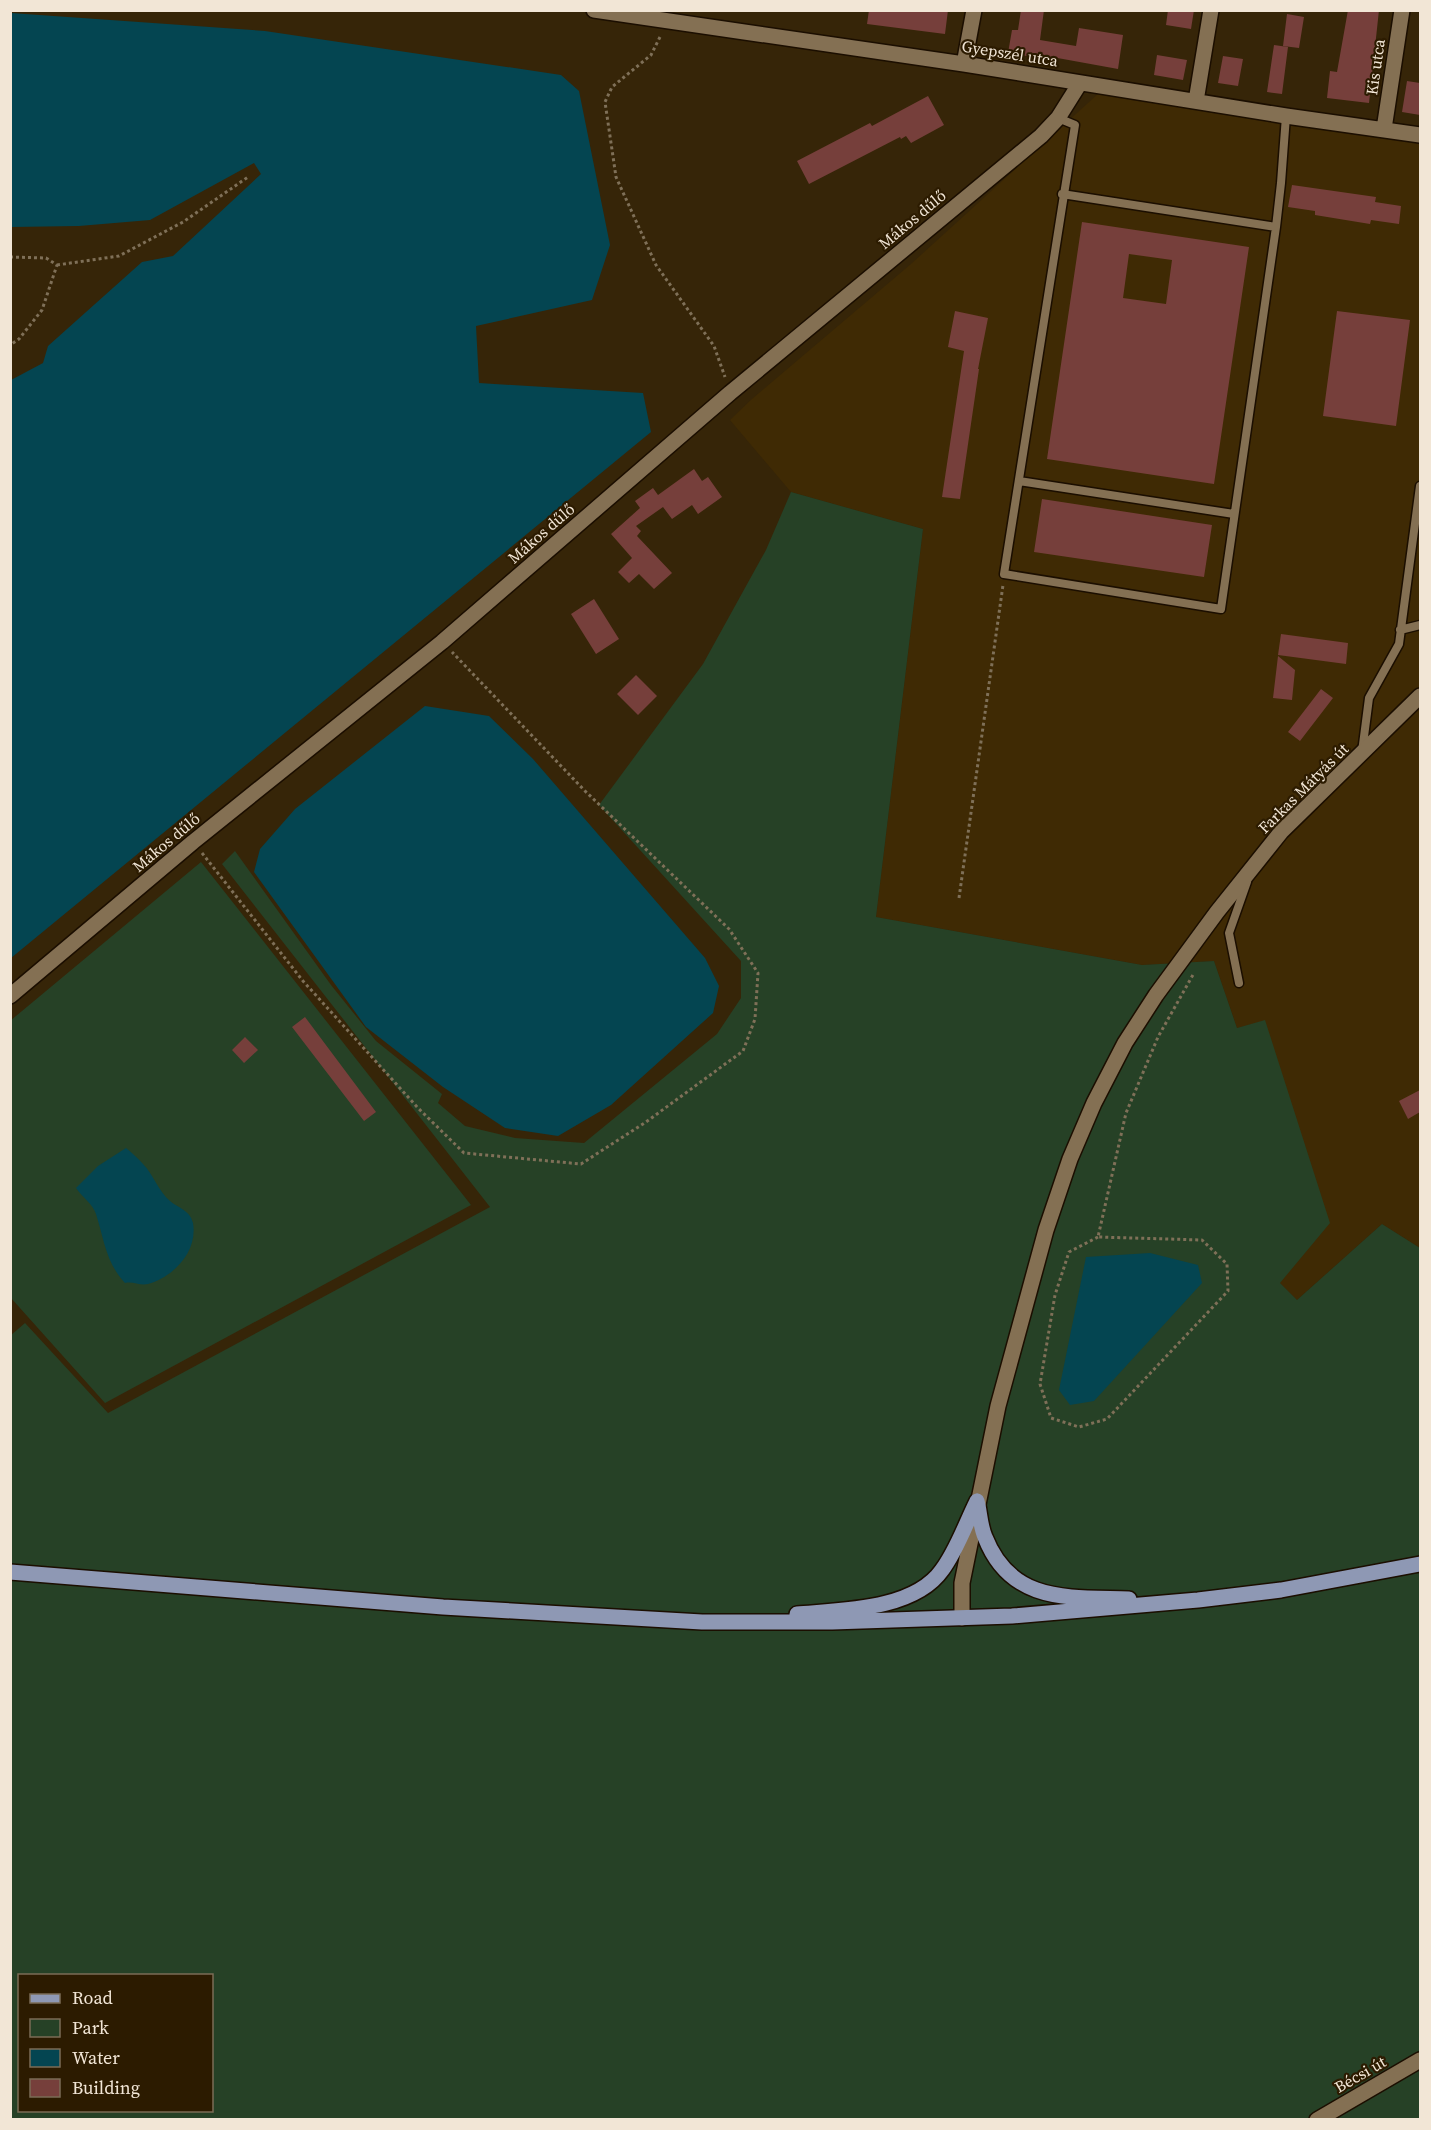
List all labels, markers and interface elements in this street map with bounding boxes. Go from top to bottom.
street label: Gyepszél utca [960,35,1061,72]
street label: Kis utca [1360,37,1390,97]
street label: Mákos dűlő [874,184,951,254]
street label: Mákos dűlő [503,498,579,568]
street label: Farkas Mátyás út [1253,737,1354,838]
street label: Mákos dűlő [128,807,205,877]
legend [18,1974,213,2112]
text: Road [72,1985,113,2010]
text: Park [72,2015,109,2040]
text: Water [72,2045,120,2070]
street label: Bécsi út [1330,2050,1390,2098]
text: Building [72,2075,140,2100]

